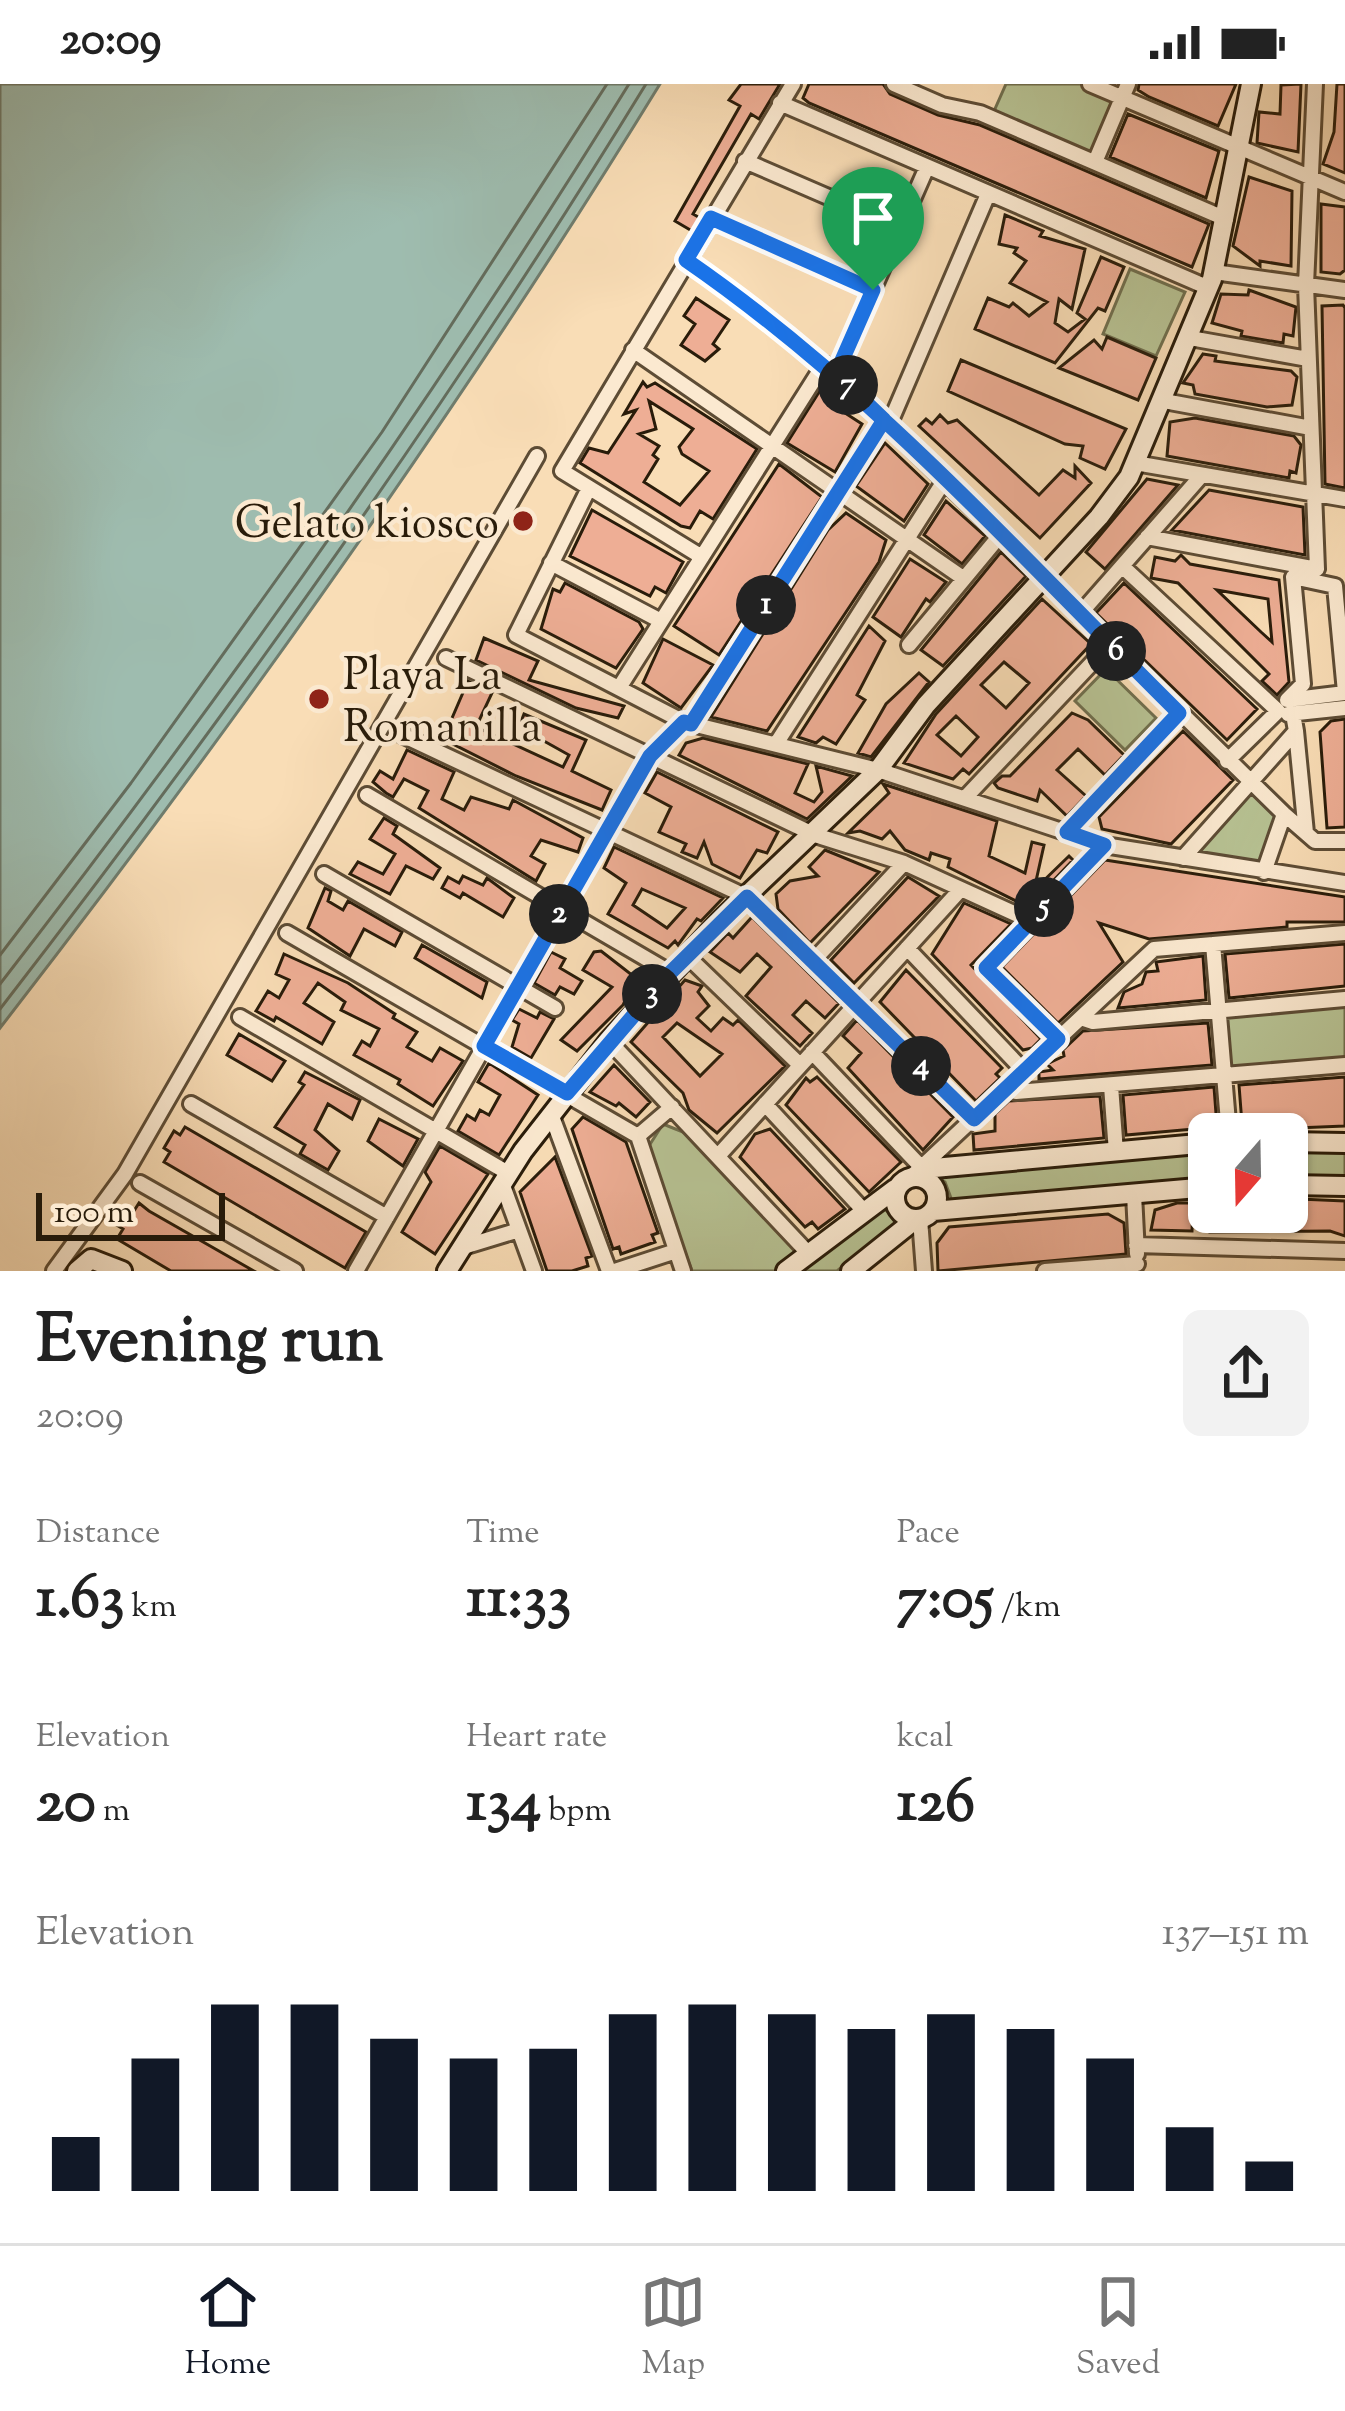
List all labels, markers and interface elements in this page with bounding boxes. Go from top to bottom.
text: 20:09 [60,10,161,75]
pin [822,167,924,290]
icon: arrive [840,185,906,251]
pin: 7 [818,355,878,415]
text: 7 [840,361,856,409]
place label: Gelato kiosco [235,494,499,559]
marker: Gelato kiosco [510,508,536,534]
pin: 1 [736,575,796,635]
text: 1 [760,581,772,629]
pin: 6 [1086,621,1146,681]
text: 6 [1108,627,1124,675]
place label: Playa La Romanilla [343,646,542,763]
marker: Playa La Romanilla [306,686,332,712]
pin: 5 [1014,877,1074,937]
text: 5 [1038,883,1050,931]
pin: 2 [529,884,589,944]
text: 2 [551,890,567,938]
pin: 3 [622,964,682,1024]
text: 3 [645,970,659,1018]
pin: 4 [891,1036,951,1096]
text: 4 [913,1042,929,1090]
north arrow [1188,1113,1308,1233]
map controls [1188,1113,1308,1233]
scale bar [36,1187,225,1240]
text: 100 m [54,1190,134,1238]
text: Evening run [36,1297,383,1392]
button: share [1183,1310,1309,1436]
text: 20:09 [36,1390,124,1446]
text: Distance [36,1510,160,1558]
text: Time [466,1510,540,1558]
text: Pace [897,1510,960,1558]
text: 1.63 [36,1558,124,1645]
text: 11:33 [466,1558,571,1645]
text: 7:05 [897,1558,994,1645]
text: km [124,1584,177,1632]
text: /km [994,1584,1061,1632]
text: Elevation [36,1714,170,1762]
text: Heart rate [466,1714,607,1762]
text: kcal [897,1714,953,1762]
text: 20 [36,1762,96,1849]
text: 134 [466,1762,541,1849]
text: 126 [897,1762,975,1849]
text: m [96,1788,130,1836]
text: bpm [541,1788,612,1836]
text: Elevation [36,1907,194,1963]
text: 137–151 m [1162,1907,1309,1963]
tab: Home [185,2269,271,2389]
tab: Map [640,2269,706,2389]
tab: Saved [1076,2269,1160,2389]

